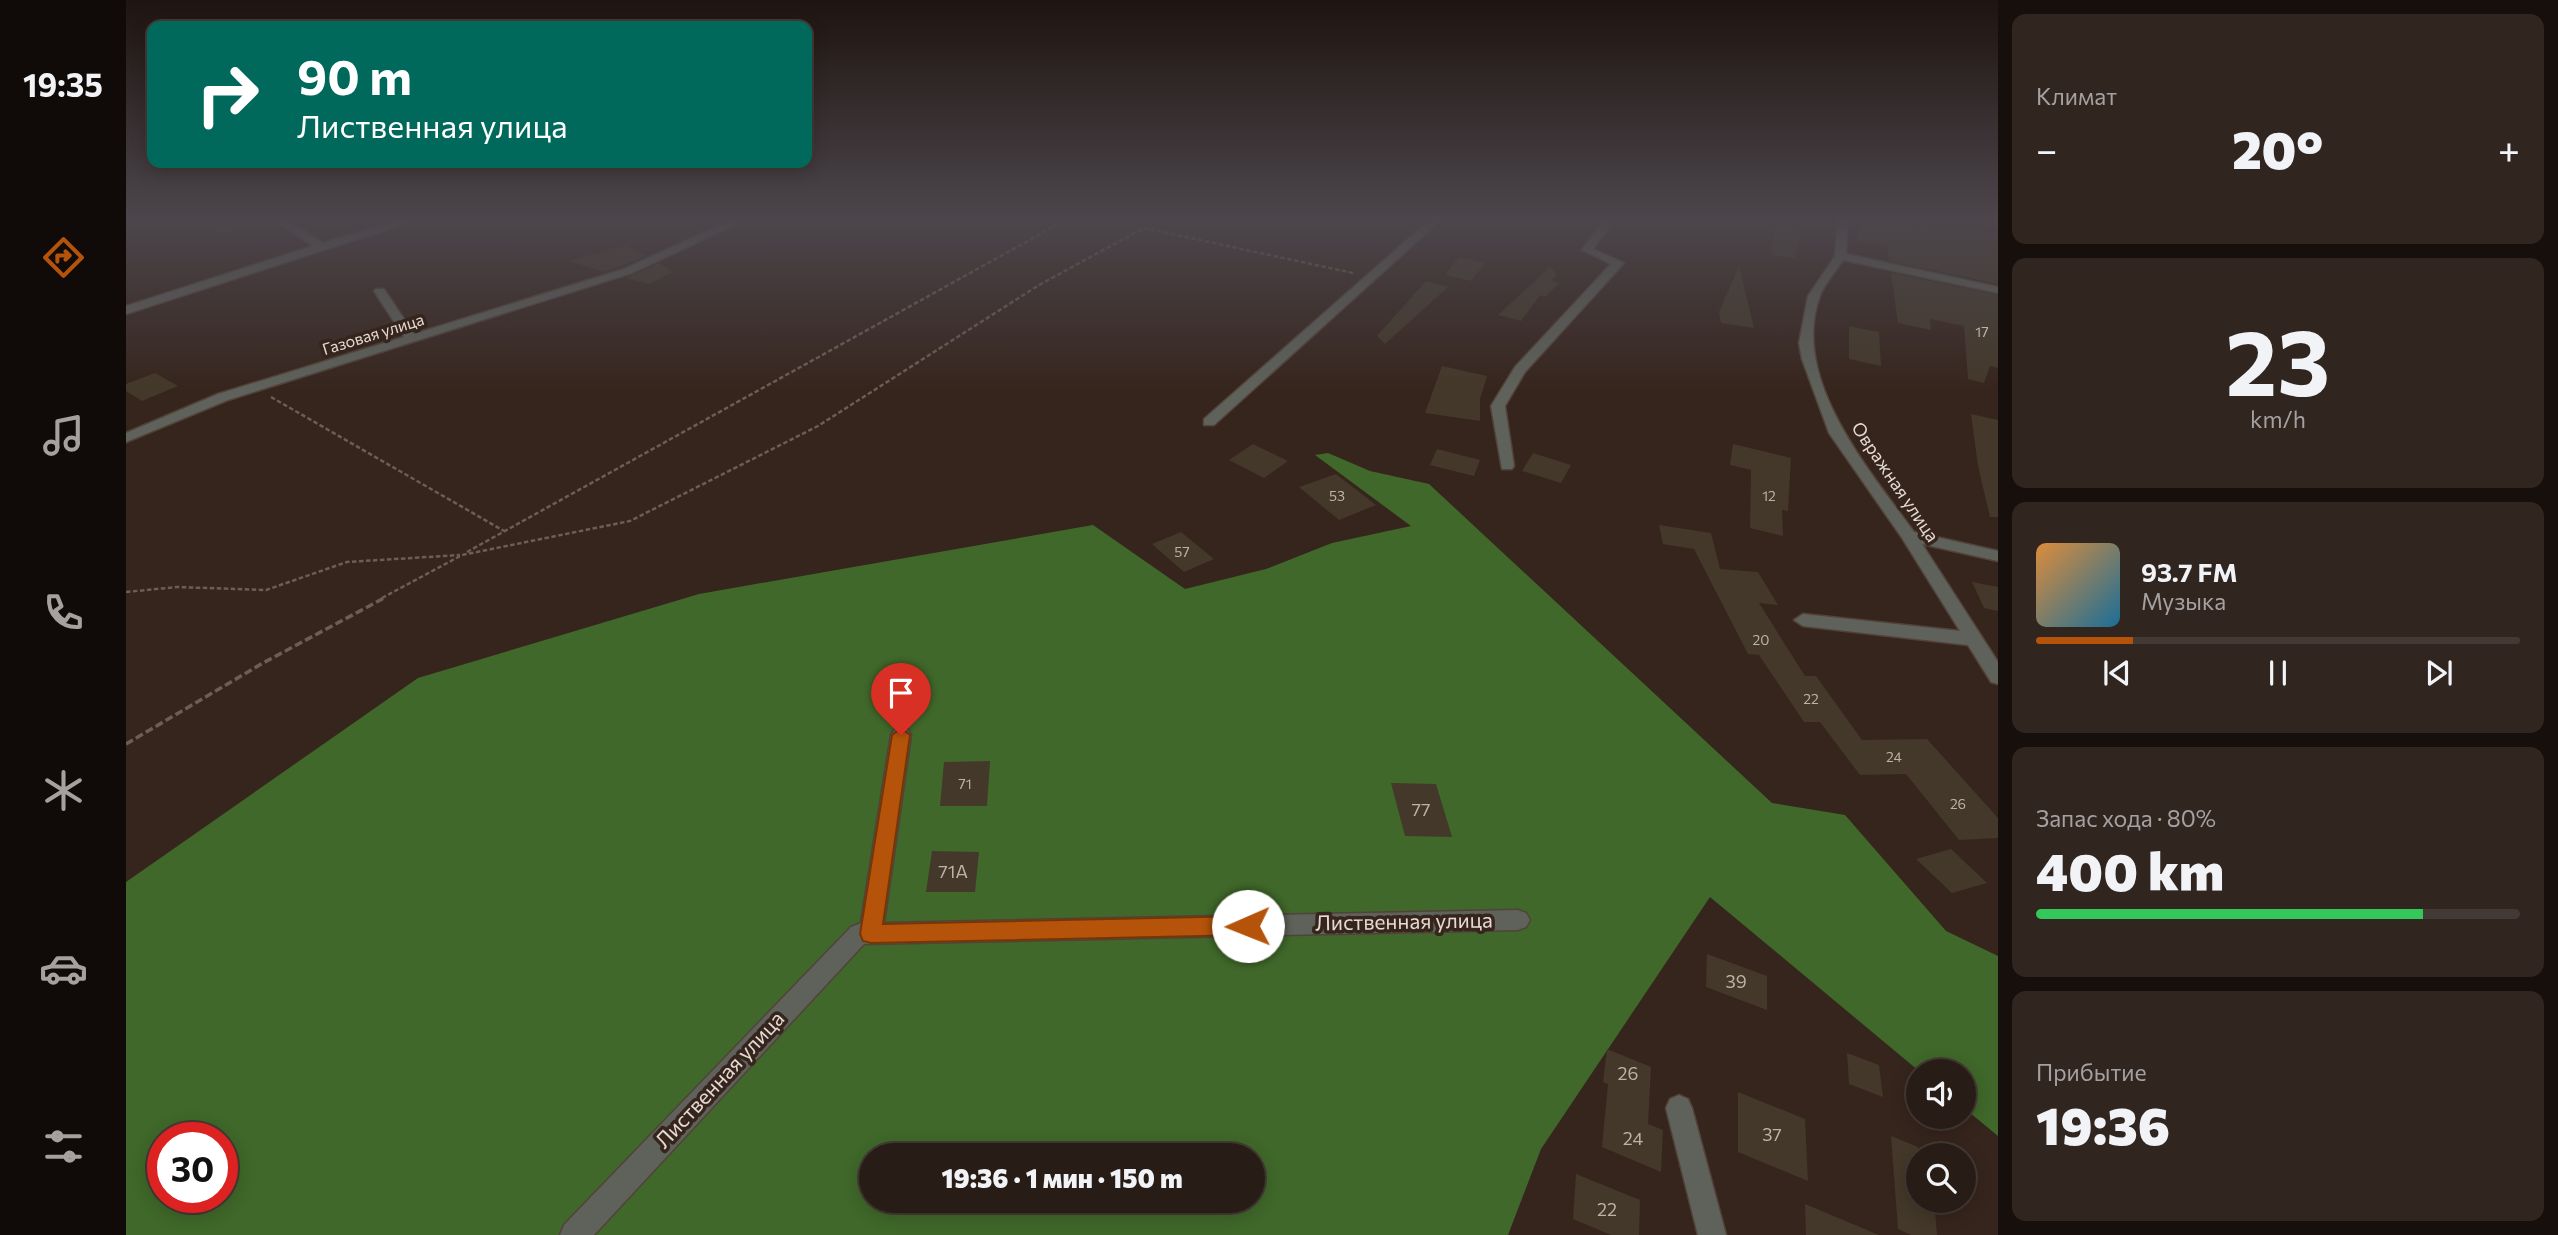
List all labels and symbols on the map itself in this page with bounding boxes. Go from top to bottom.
street label: Газовая улица [320,309,426,358]
house number: 17 [1975,323,1989,340]
street label: Овражная улица [1848,417,1944,546]
house number: 53 [1329,487,1345,504]
house number: 12 [1762,487,1776,504]
house number: 57 [1174,543,1190,560]
house number: 20 [1753,631,1769,648]
pin [871,663,931,735]
house number: 22 [1803,690,1819,707]
house number: 24 [1886,748,1903,765]
house number: 71 [958,775,972,792]
house number: 26 [1950,795,1966,812]
house number: 77 [1411,798,1431,820]
house number: 71А [938,860,968,882]
position arrow [1211,889,1285,963]
street label: Лиственная улица [1315,906,1493,935]
house number: 39 [1725,970,1747,992]
street label: Лиственная улица [649,1005,789,1152]
house number: 26 [1618,1062,1638,1084]
speed limit sign: 30 [147,1122,238,1213]
house number: 37 [1762,1123,1782,1145]
house number: 24 [1623,1127,1643,1149]
house number: 22 [1597,1198,1617,1220]

